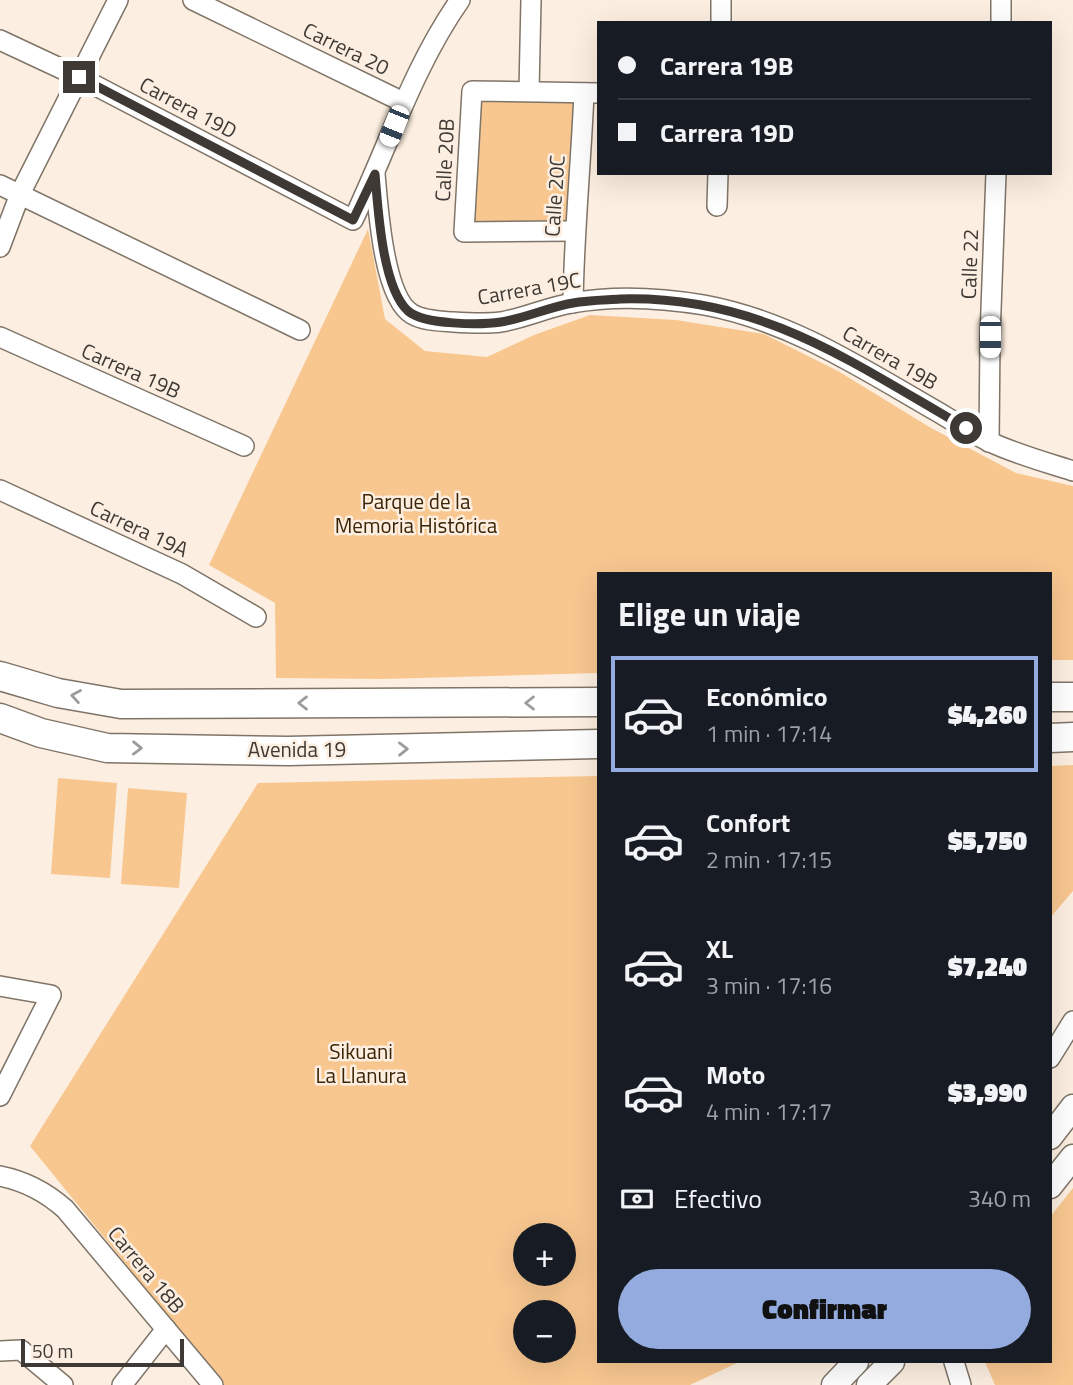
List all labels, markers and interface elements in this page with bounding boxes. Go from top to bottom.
street label: Carrera 20 [298,13,395,83]
text: Carrera 19B [660,46,794,85]
route end [63,61,95,93]
street label: Carrera 19D [134,68,243,146]
car [377,103,412,149]
text: Carrera 19D [660,113,794,152]
street label: Calle 20B [426,118,462,202]
street label: Calle 20C [535,154,573,238]
street label: Calle 22 [952,228,986,300]
street label: Carrera 19C [475,263,583,313]
car [980,316,1001,358]
street label: Carrera 19B [837,317,944,397]
street label: Carrera 19B [77,334,186,406]
route start [950,412,982,444]
park label: Parque de la Memoria Histórica [335,485,498,541]
street label: Carrera 19A [85,491,194,565]
text: Elige un viaje [618,590,801,638]
text: Económico [706,677,828,716]
icon: car [622,683,685,746]
one-way arrow [70,689,82,704]
one-way arrow [297,695,308,711]
one-way arrow [525,695,535,711]
text: $4,260 [948,695,1027,734]
text: 1 min · 17:14 [706,716,832,751]
street label: Avenida 19 [248,733,346,765]
one-way arrow [132,741,143,756]
one-way arrow [398,741,409,756]
text: Confort [706,803,790,842]
icon: car [622,809,685,872]
text: $5,750 [948,821,1027,860]
text: 2 min · 17:15 [706,842,832,877]
text: XL [706,929,733,968]
icon: car [622,935,685,998]
text: $7,240 [948,947,1027,986]
text: 3 min · 17:16 [706,968,832,1003]
park label: Sikuani La Llanura [316,1035,407,1091]
text: Moto [706,1055,765,1094]
icon: car [622,1061,685,1124]
text: $3,990 [948,1073,1027,1112]
text: 4 min · 17:17 [706,1094,832,1129]
text: Efectivo [674,1179,762,1218]
icon: cash [618,1180,656,1218]
text: 340 m [968,1181,1031,1216]
street label: Carrera 18B [101,1219,193,1320]
map controls [513,1223,576,1363]
button: + [513,1223,576,1286]
button: Confirmar [618,1269,1031,1349]
button: − [513,1300,576,1363]
scale bar [21,1336,184,1368]
text: 50 m [32,1336,73,1365]

